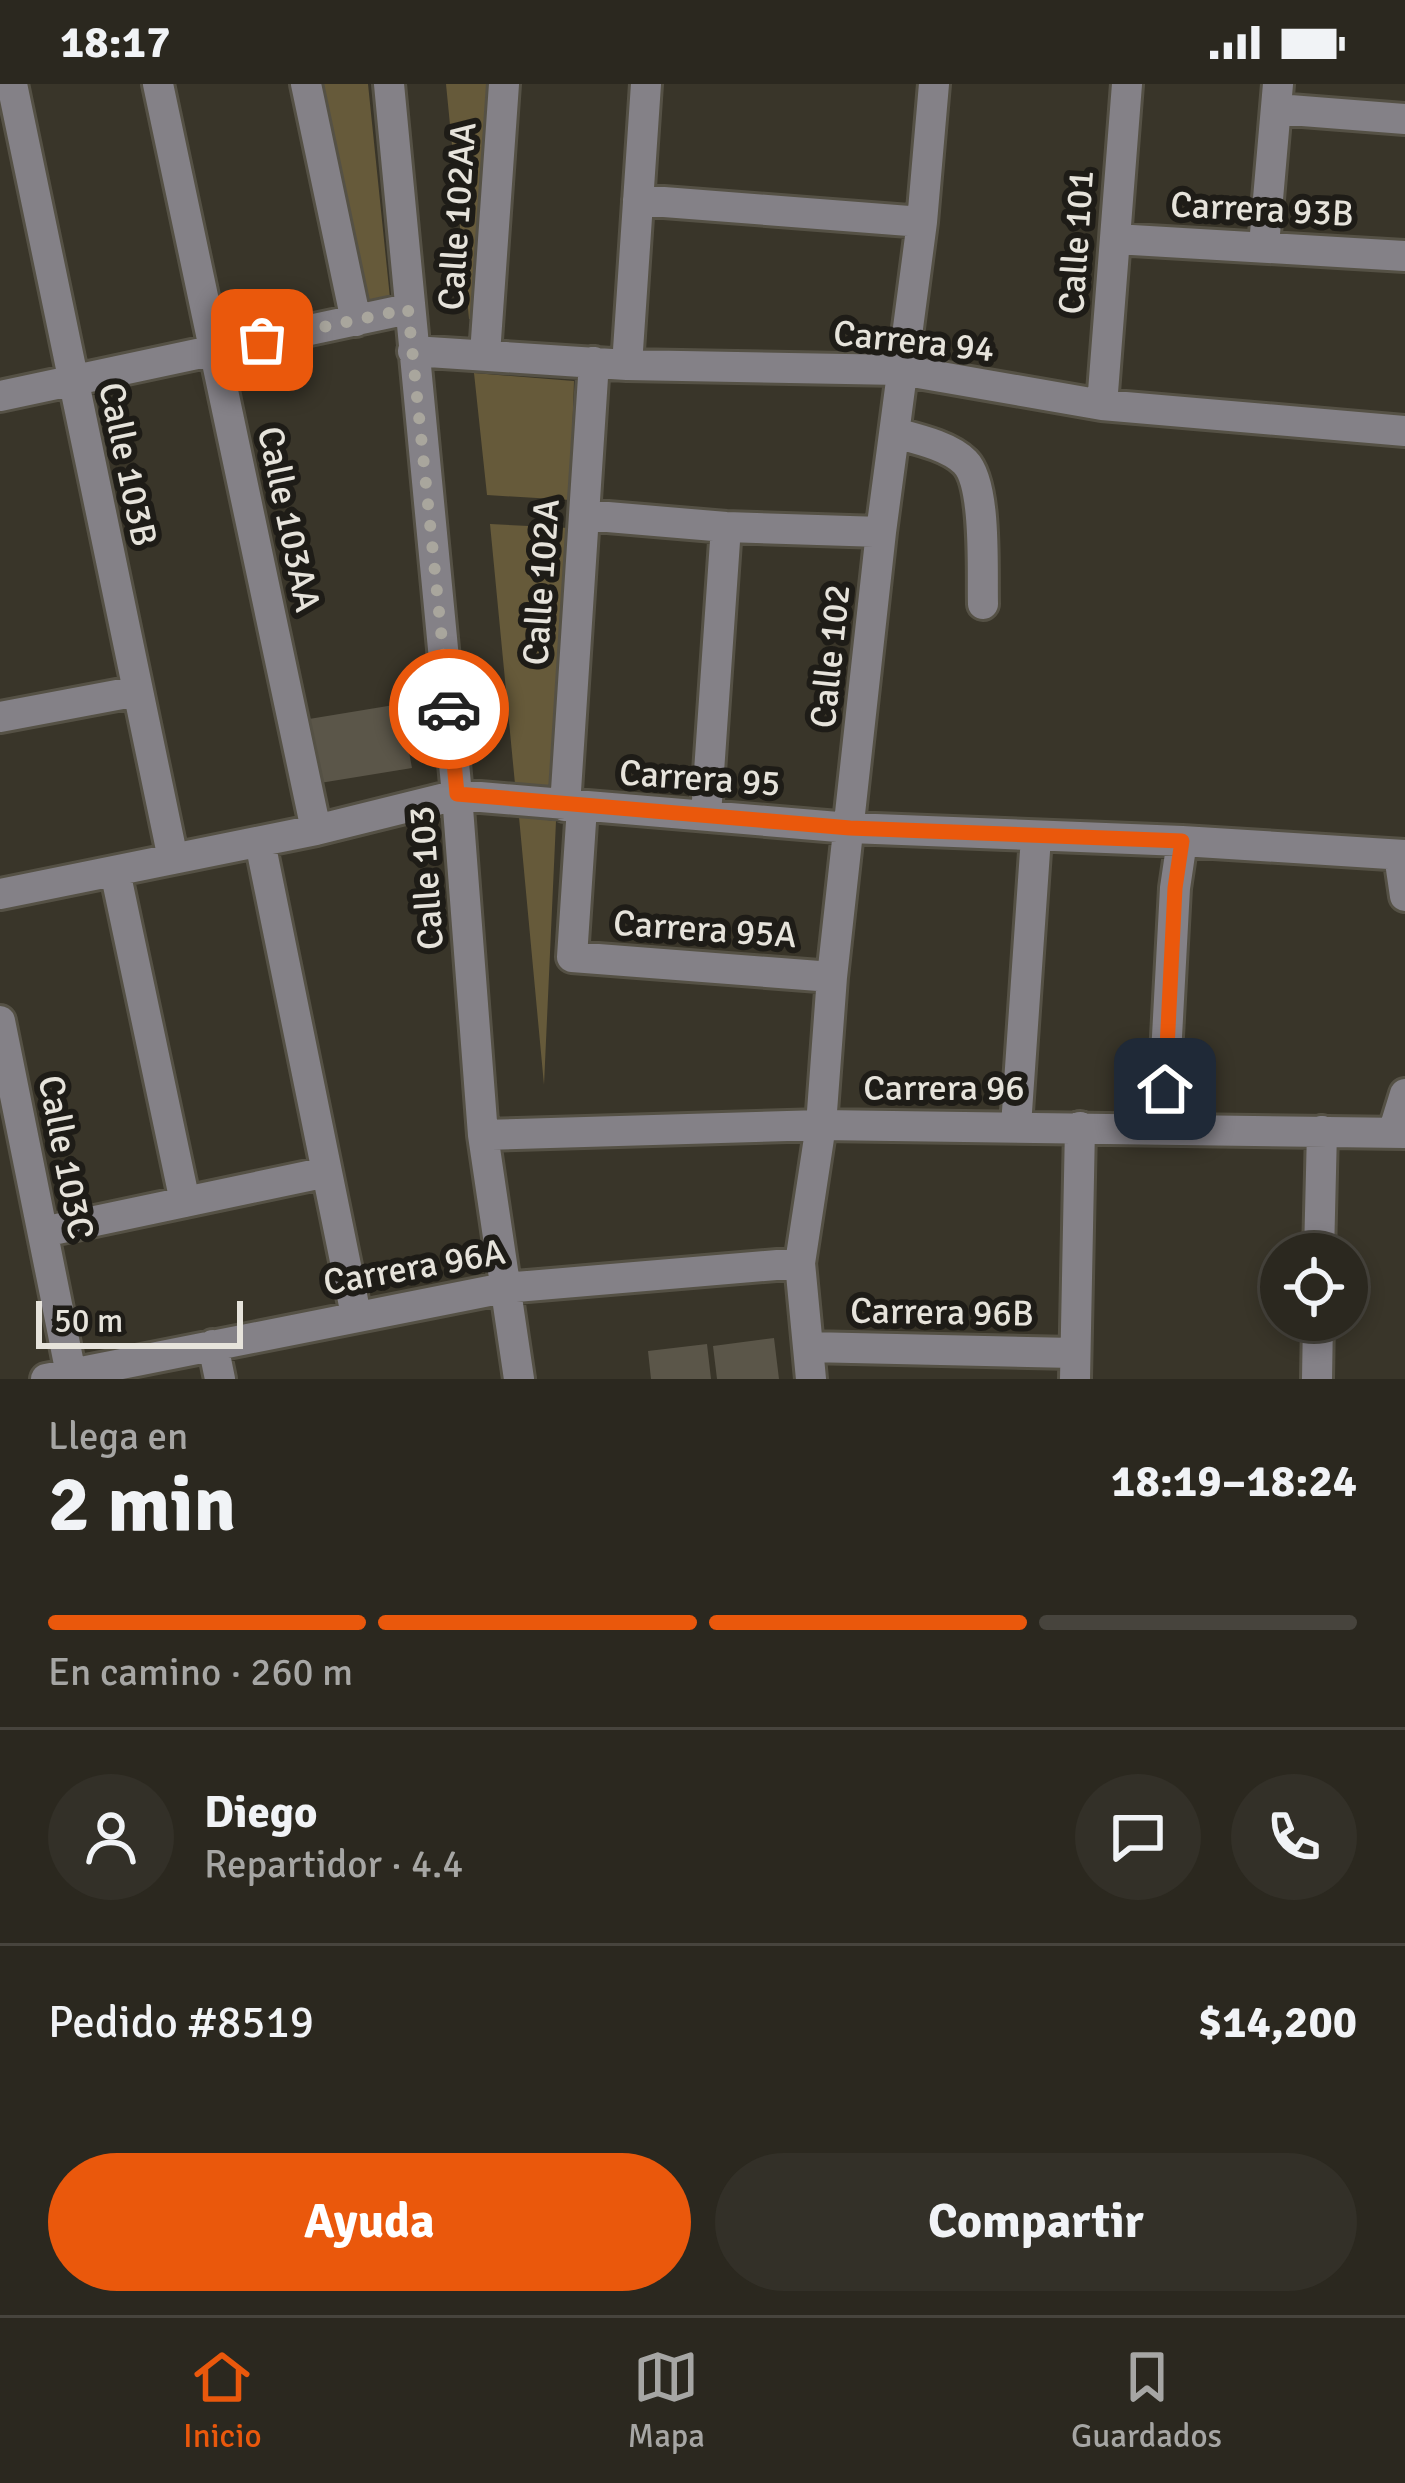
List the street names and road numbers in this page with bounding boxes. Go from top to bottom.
street label: Calle 102AA [428,121,487,312]
street label: Calle 101 [1049,169,1104,316]
street label: Carrera 93B [1169,182,1355,237]
street label: Carrera 94 [831,311,997,372]
street label: Calle 103B [88,378,167,550]
street label: Calle 103AA [247,422,330,616]
street label: Calle 102A [513,498,570,667]
street label: Calle 102 [801,582,860,730]
street label: Carrera 95 [618,750,782,807]
street label: Calle 103 [399,804,454,951]
street label: Carrera 95A [612,901,798,958]
street label: Carrera 96 [863,1066,1025,1111]
street label: Calle 103C [28,1071,103,1243]
street label: Carrera 96A [320,1229,509,1306]
street label: Carrera 96B [850,1288,1034,1337]

